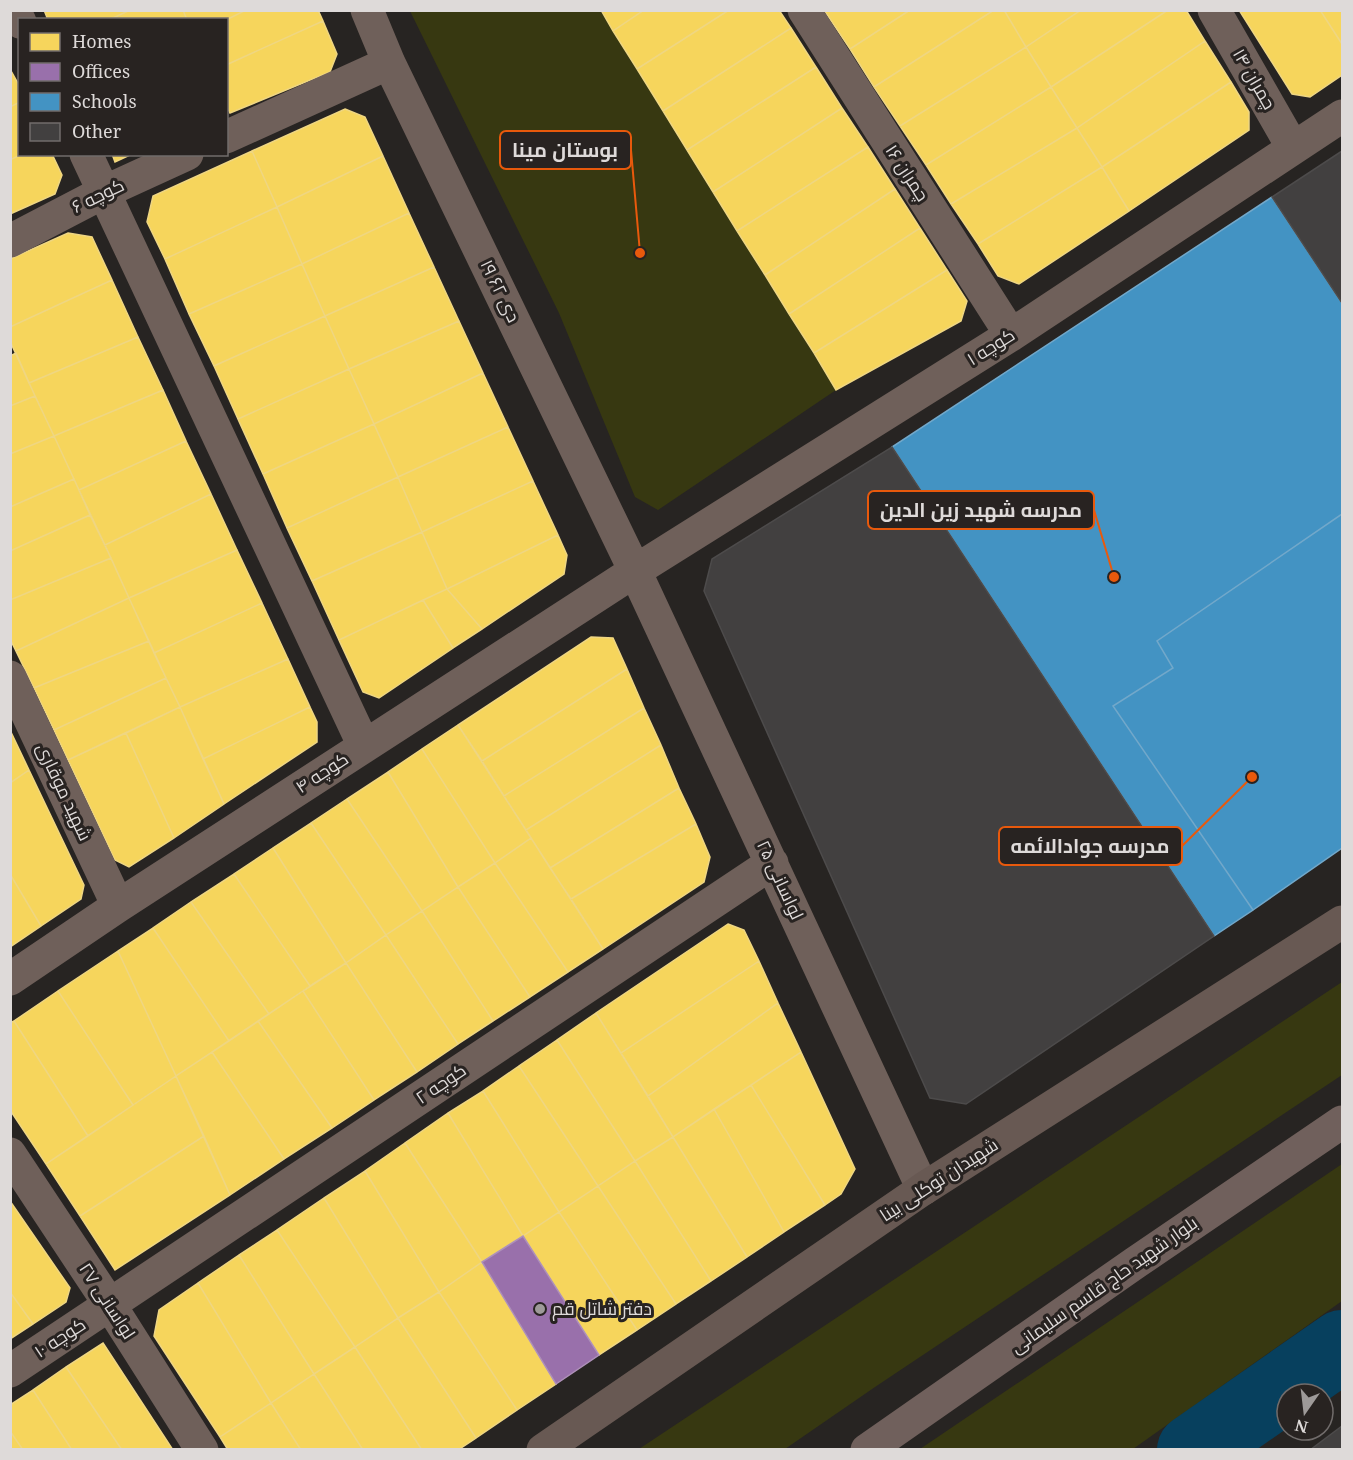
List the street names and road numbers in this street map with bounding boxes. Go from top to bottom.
street label: چمران ۱۴ [1227,44,1282,114]
street label: چمران ۱۶ [880,139,935,206]
street label: کوچه ۶ [67,172,128,219]
street label: ۱۹ دی ۶۲ [475,255,526,326]
street label: کوچه ۱ [962,322,1020,371]
street label: شهید موقاری [32,739,98,844]
street label: کوچه ۴ [290,746,353,799]
street label: لواسانی ۲۵ [752,836,810,923]
street label: کوچه ۲ [410,1057,471,1110]
street label: شهیدان توکلی بینا [875,1132,1002,1226]
street label: بلوار شهید حاج قاسم سلیمانی [1005,1210,1202,1359]
street label: لواسانی ۲۷ [74,1258,141,1343]
street label: کوچه ۱۰ [29,1312,90,1364]

